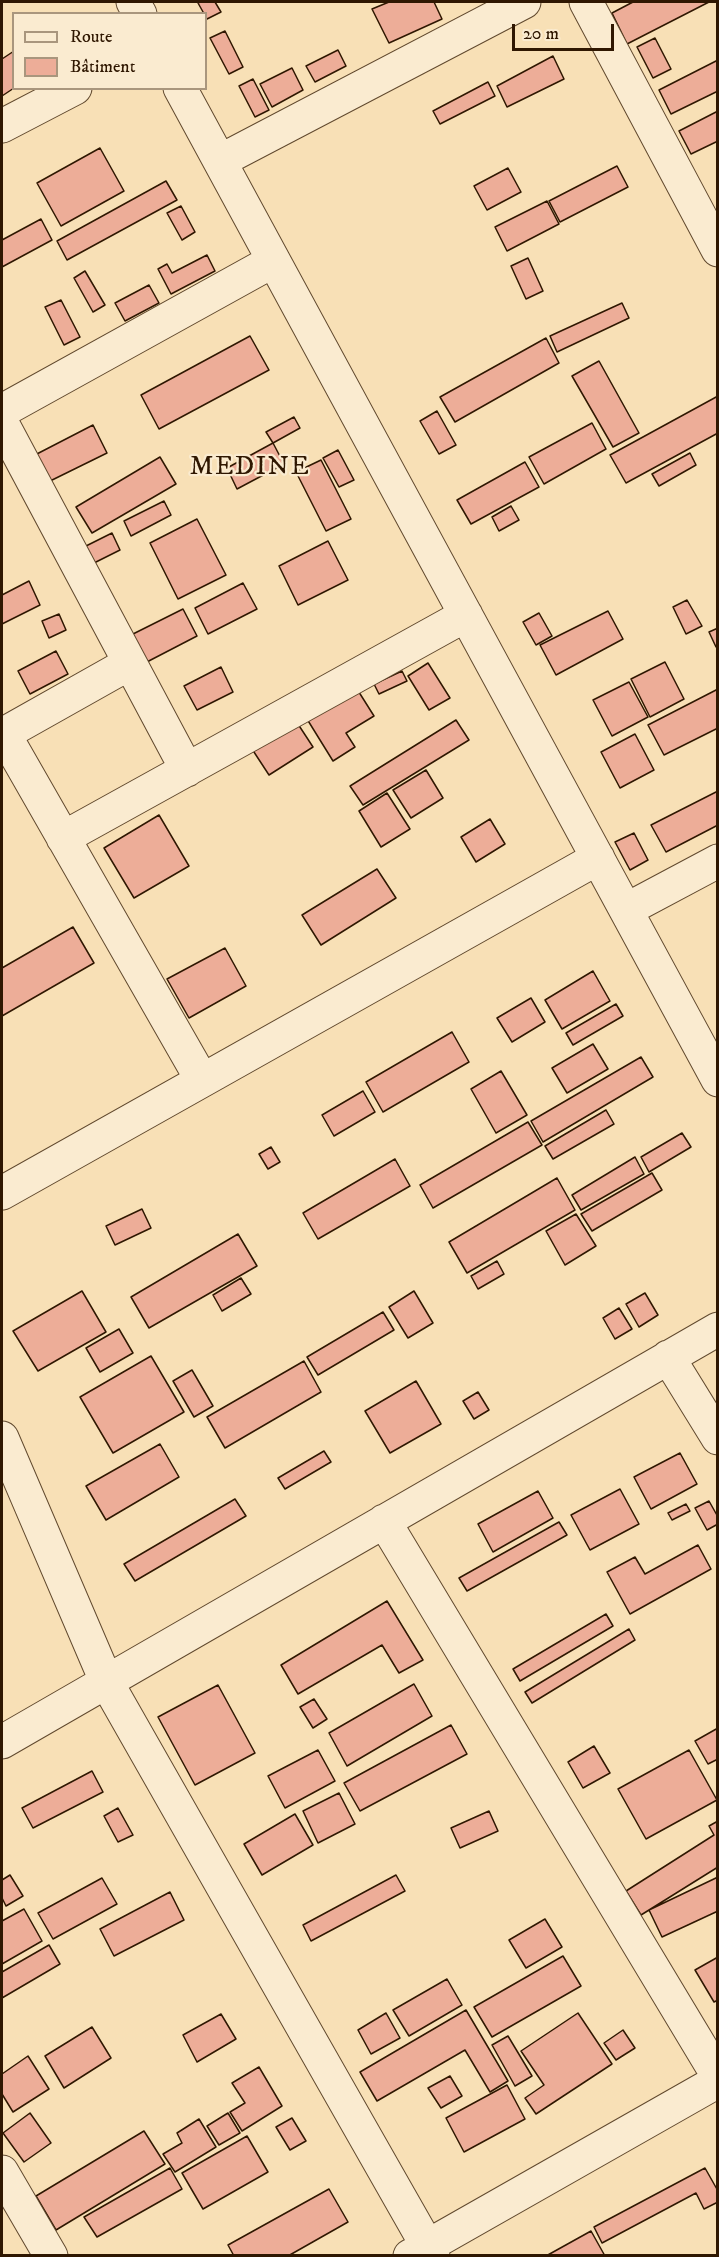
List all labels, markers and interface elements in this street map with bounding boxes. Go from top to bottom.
legend [12,12,207,90]
scale bar [515,12,617,50]
text: 20 m [523,23,559,45]
text: Route [70,26,113,48]
text: Bâtiment [70,56,135,78]
district label: MEDINE [190,453,310,485]

